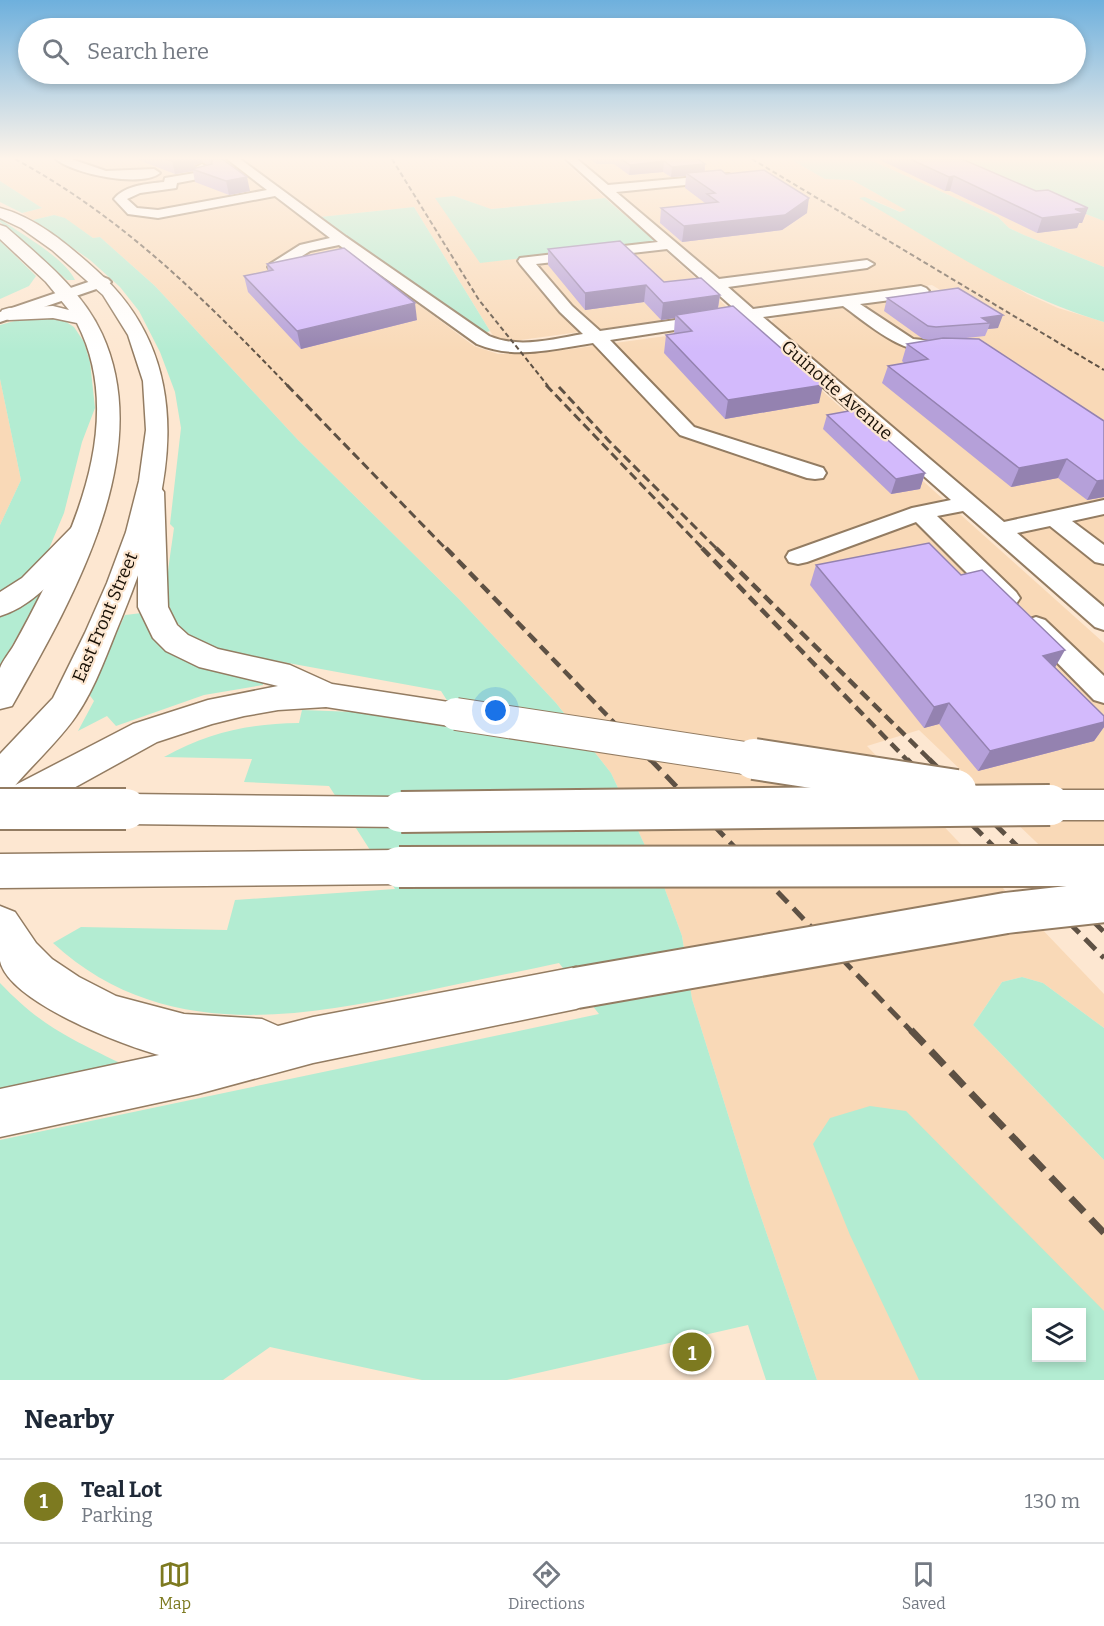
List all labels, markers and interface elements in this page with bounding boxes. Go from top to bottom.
search box [18,18,1086,84]
icon: search [39,35,72,68]
text: Search here [87,38,209,65]
street label: Guinotte Avenue [777,335,897,445]
street label: East Front Street [68,548,143,685]
your location [481,696,510,725]
map controls [1032,1308,1086,1362]
button: layers [1032,1308,1086,1362]
pin: 1 [672,1330,712,1374]
text: Nearby [24,1404,114,1435]
text: Teal Lot [81,1476,162,1503]
text: 1 [39,1489,48,1513]
text: 130 m [1025,1489,1080,1513]
text: Parking [81,1503,153,1527]
tab: Map [158,1558,191,1613]
tab: Directions [508,1558,585,1613]
tab: Saved [902,1558,946,1613]

